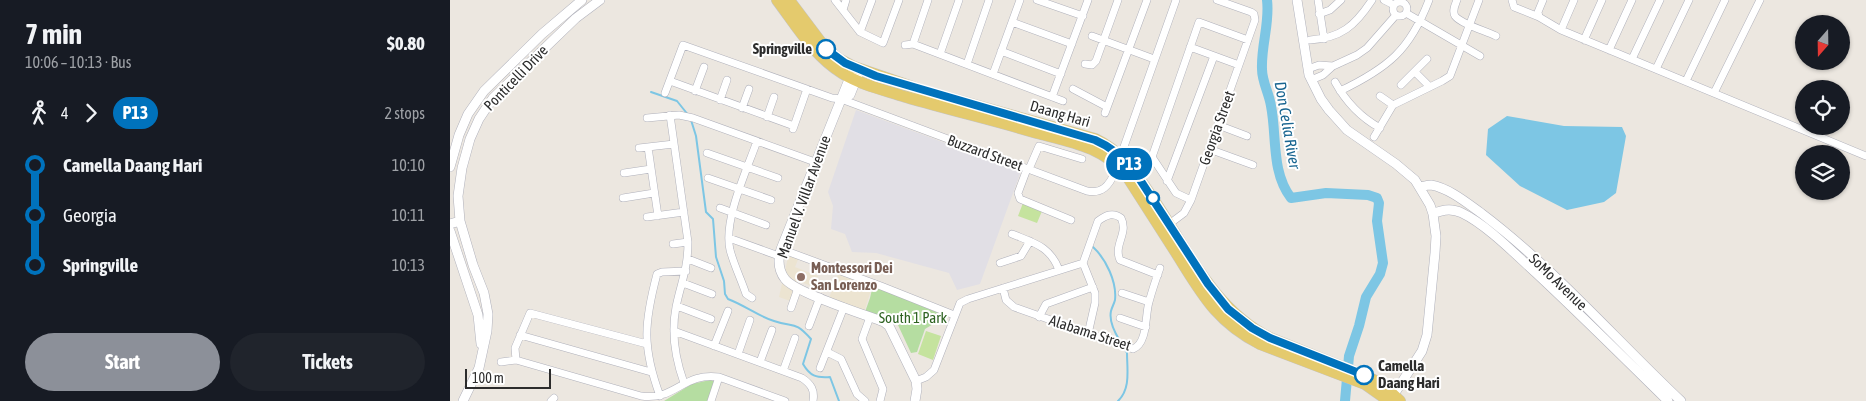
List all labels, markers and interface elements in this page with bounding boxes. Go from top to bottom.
north arrow [1795,15,1850,70]
map controls [1795,15,1850,200]
text: 7 min [25,18,82,50]
text: $0.80 [387,32,425,54]
marker: Springville [816,39,836,59]
place label: Springville [753,40,812,57]
street label: Ponticelli Drive [480,41,551,114]
text: 10:06 – 10:13 · Bus [25,53,131,71]
water label: Don Celia River [1271,80,1305,171]
button: locate [1795,80,1850,135]
street label: Georgia Street [1195,88,1238,167]
street label: Daang Hari [1028,97,1092,130]
icon: walk [25,99,53,127]
icon: forward [77,99,105,127]
text: P13 [123,102,148,123]
text: 4 [61,104,69,122]
text: 2 stops [384,104,425,122]
street label: Buzzard Street [945,131,1025,174]
street label: Manuel V. Villar Avenue [773,133,834,261]
button: layers [1795,145,1850,200]
line badge: P13 [1100,148,1158,180]
text: P13 [1116,153,1142,174]
text: Camella Daang Hari [63,154,202,176]
text: 10:10 [392,156,425,174]
unlabelled marker [1146,191,1160,205]
text: Georgia [63,204,117,226]
text: 10:11 [392,206,425,224]
street label: SoMo Avenue [1526,250,1591,314]
text: Springville [63,254,138,276]
text: 10:13 [392,256,425,274]
place label: Montessori Dei San Lorenzo [811,259,893,293]
marker: Montessori Dei San Lorenzo [795,271,807,283]
park label: South 1 Park [879,309,948,326]
street label: Alabama Street [1047,311,1133,354]
button: Start [25,333,220,391]
button: Tickets [230,333,425,391]
place label: Camella Daang Hari [1378,357,1440,391]
marker: Camella Daang Hari [1354,365,1374,385]
scale bar [465,366,551,389]
text: 100 m [472,370,504,386]

